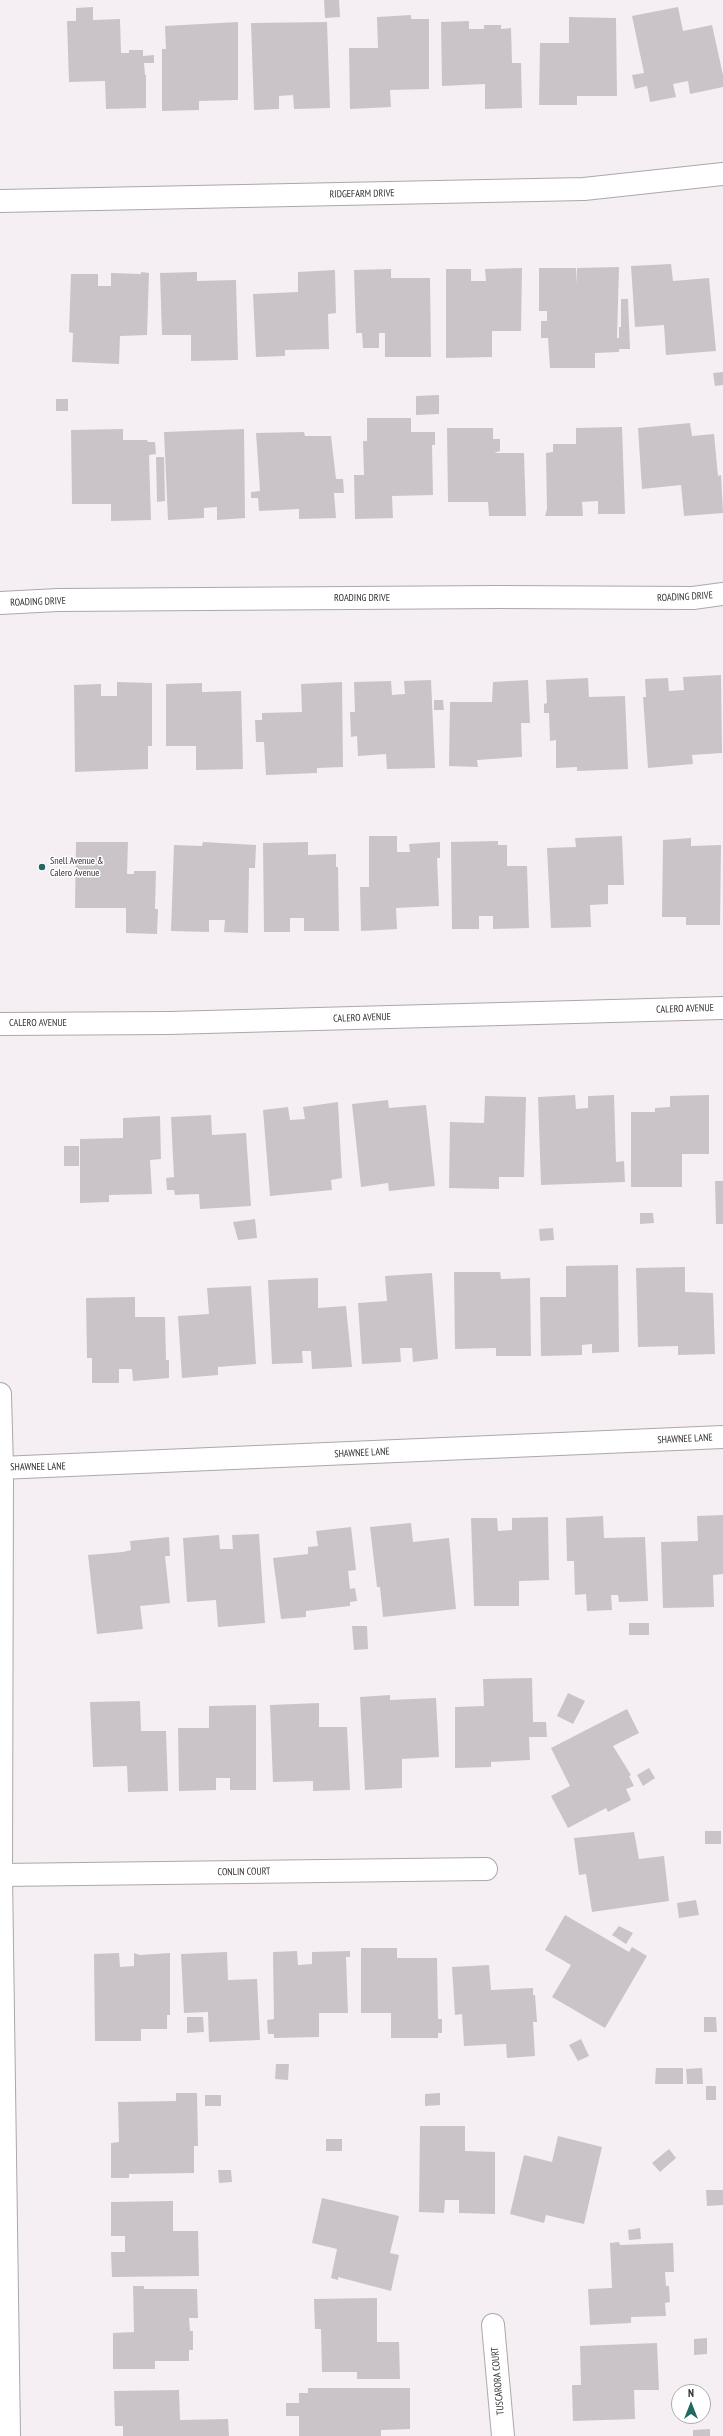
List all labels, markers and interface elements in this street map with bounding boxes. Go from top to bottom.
street label: RIDGEFARM DRIVE [329,187,395,201]
street label: ROADING DRIVE [657,590,713,604]
street label: ROADING DRIVE [334,592,390,604]
street label: ROADING DRIVE [10,595,66,609]
place label: Snell Avenue & Calero Avenue [50,855,104,878]
marker: Snell Avenue & Calero Avenue [37,862,47,872]
street label: CALERO AVENUE [656,1002,714,1016]
street label: CALERO AVENUE [333,1011,391,1025]
street label: CALERO AVENUE [9,1017,67,1029]
street label: SHAWNEE LANE [657,1432,713,1446]
street label: SHAWNEE LANE [334,1446,390,1460]
street label: SHAWNEE LANE [10,1461,66,1473]
street label: CONLIN COURT [217,1866,271,1878]
street label: TUSCARORA COURT [489,2346,507,2416]
north arrow [671,2384,711,2424]
text: N [688,2386,694,2400]

